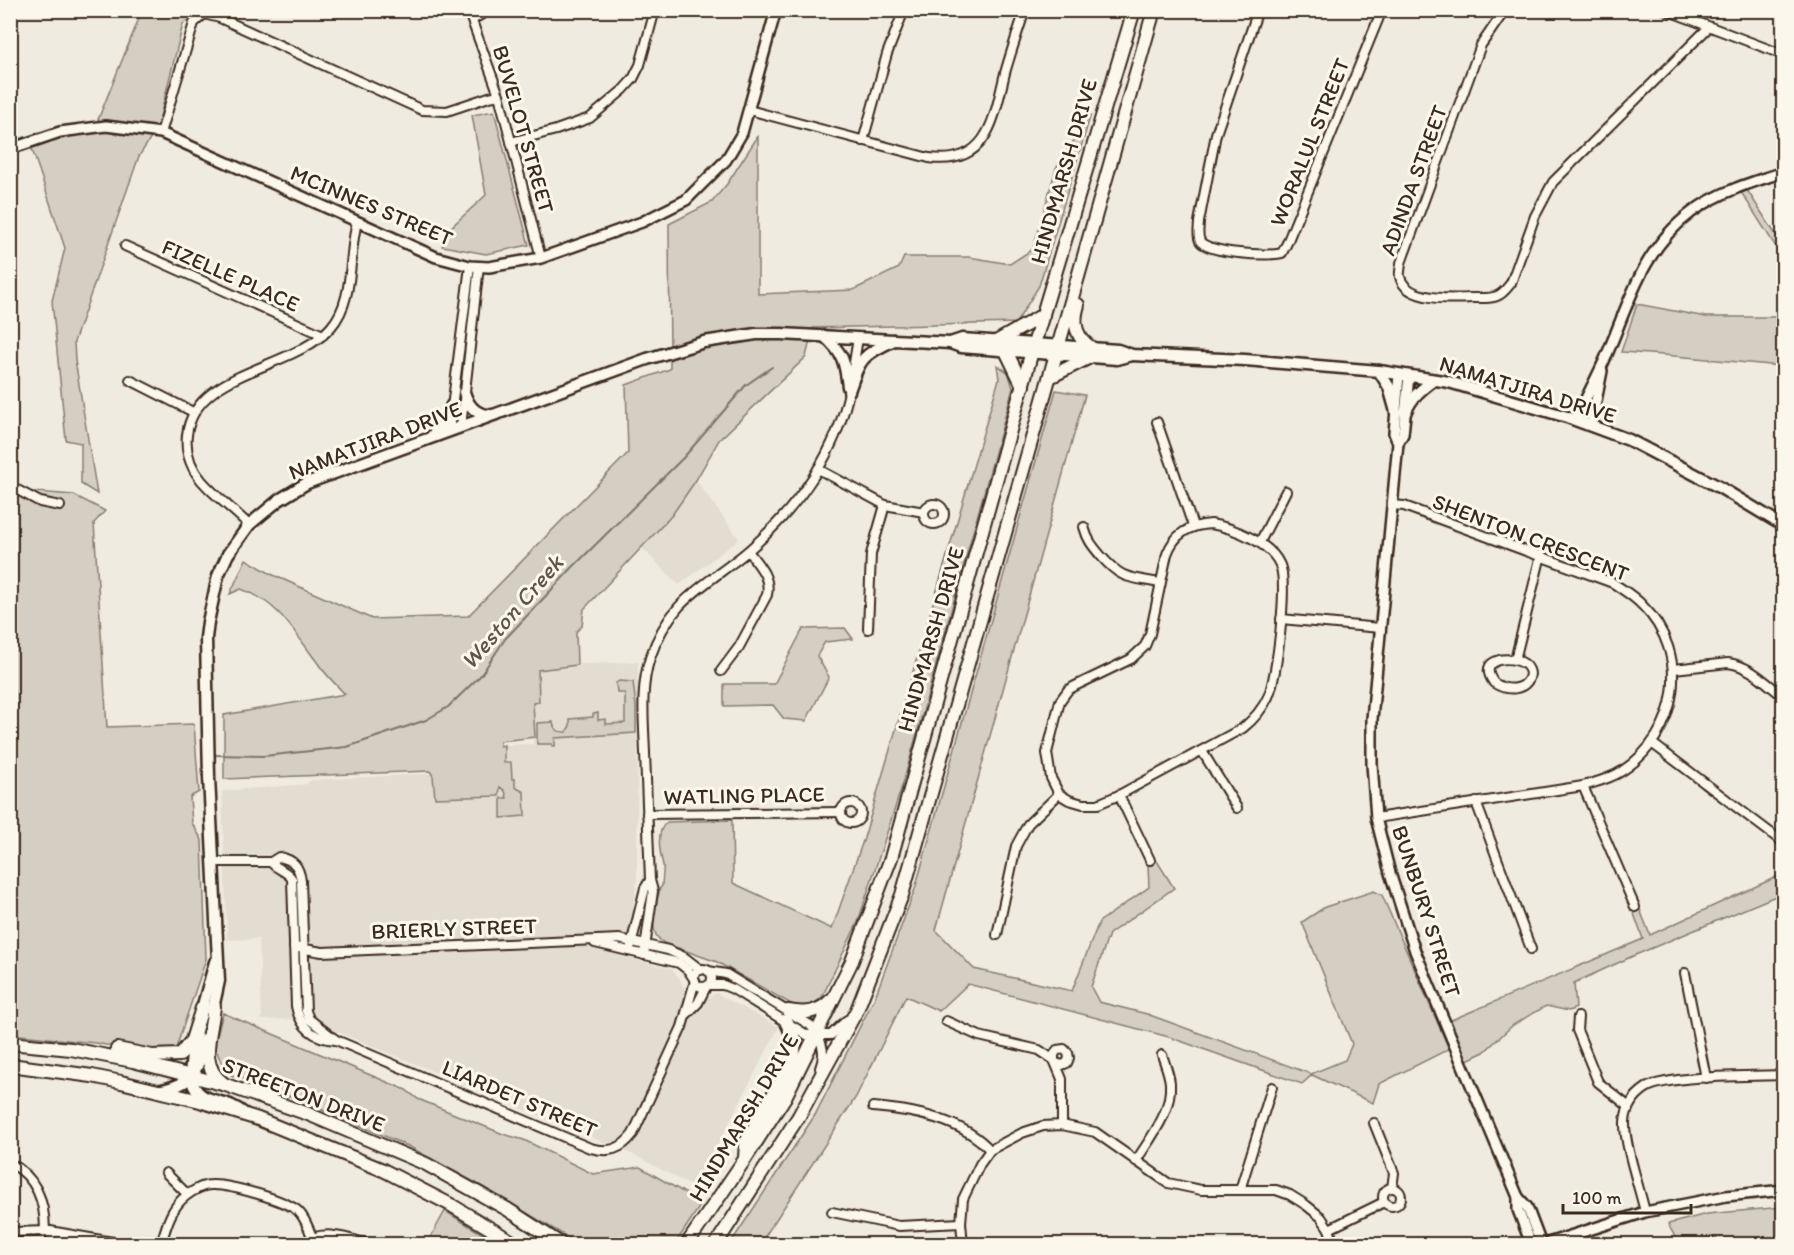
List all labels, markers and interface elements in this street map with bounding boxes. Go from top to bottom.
street label: BUVELOT STREET [487,42,561,217]
street label: WORALUL STREET [1263,54,1356,230]
street label: HINDMARSH DRIVE [1024,75,1103,267]
street label: ADINDA STREET [1374,101,1453,259]
street label: MCINNES STREET [286,159,458,252]
street label: FIZELLE PLACE [158,233,304,318]
street label: NAMATJIRA DRIVE [1436,350,1620,429]
street label: NAMATJIRA DRIVE [285,395,466,486]
street label: SHENTON CRESCENT [1429,488,1633,588]
street label: HINDMARSH DRIVE [891,543,970,735]
water label: Weston Creek [454,547,570,675]
street label: WATLING PLACE [663,781,825,810]
street label: BUNBURY STREET [1386,822,1467,1001]
street label: BRIERLY STREET [371,912,538,945]
street label: HINDMARSH DRIVE [683,1028,804,1206]
street label: STREETON DRIVE [219,1051,389,1138]
street label: LIARDET STREET [438,1054,602,1144]
scale bar [1563,1177,1690,1215]
text: 100 m [1572,1187,1622,1209]

